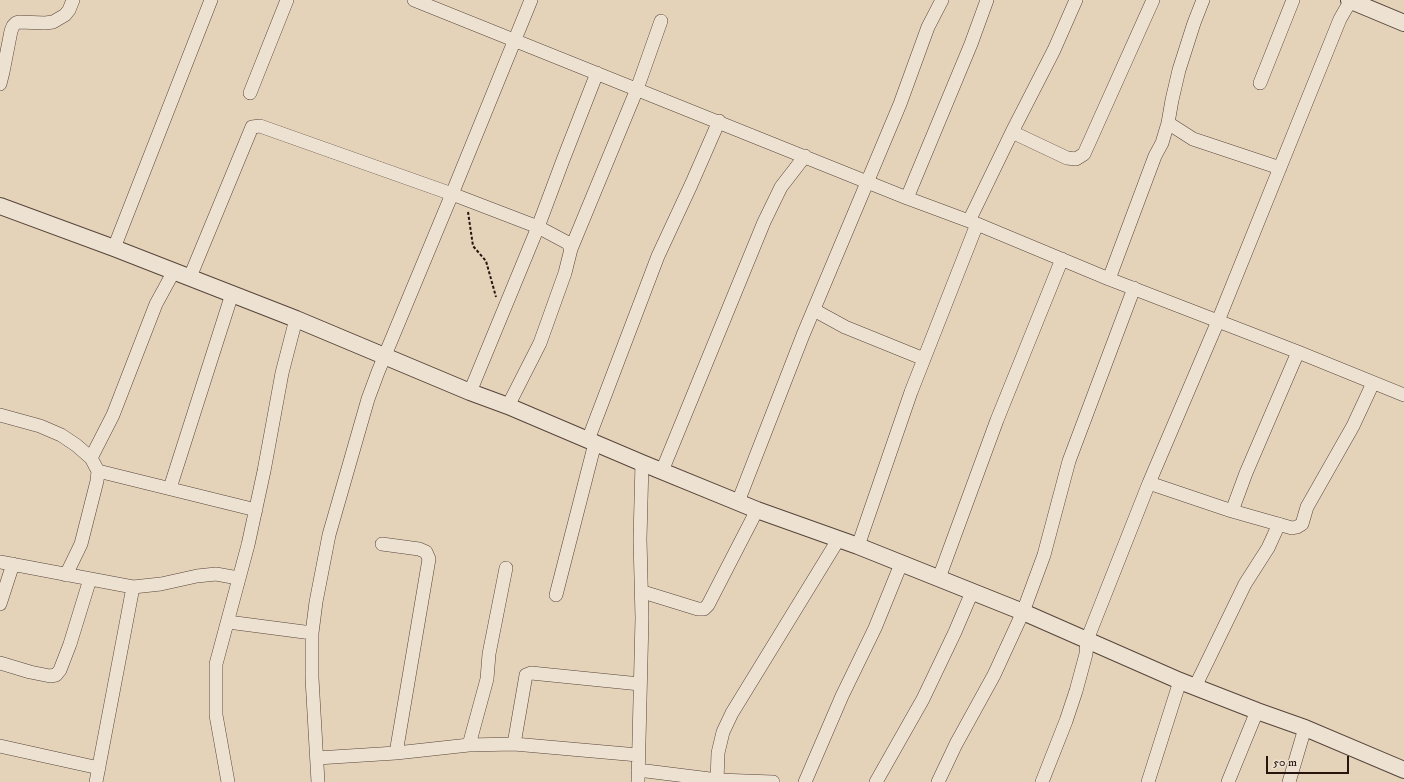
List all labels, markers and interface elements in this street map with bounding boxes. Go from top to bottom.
scale bar [1268,748,1351,774]
text: 50 m [1273,755,1297,770]

